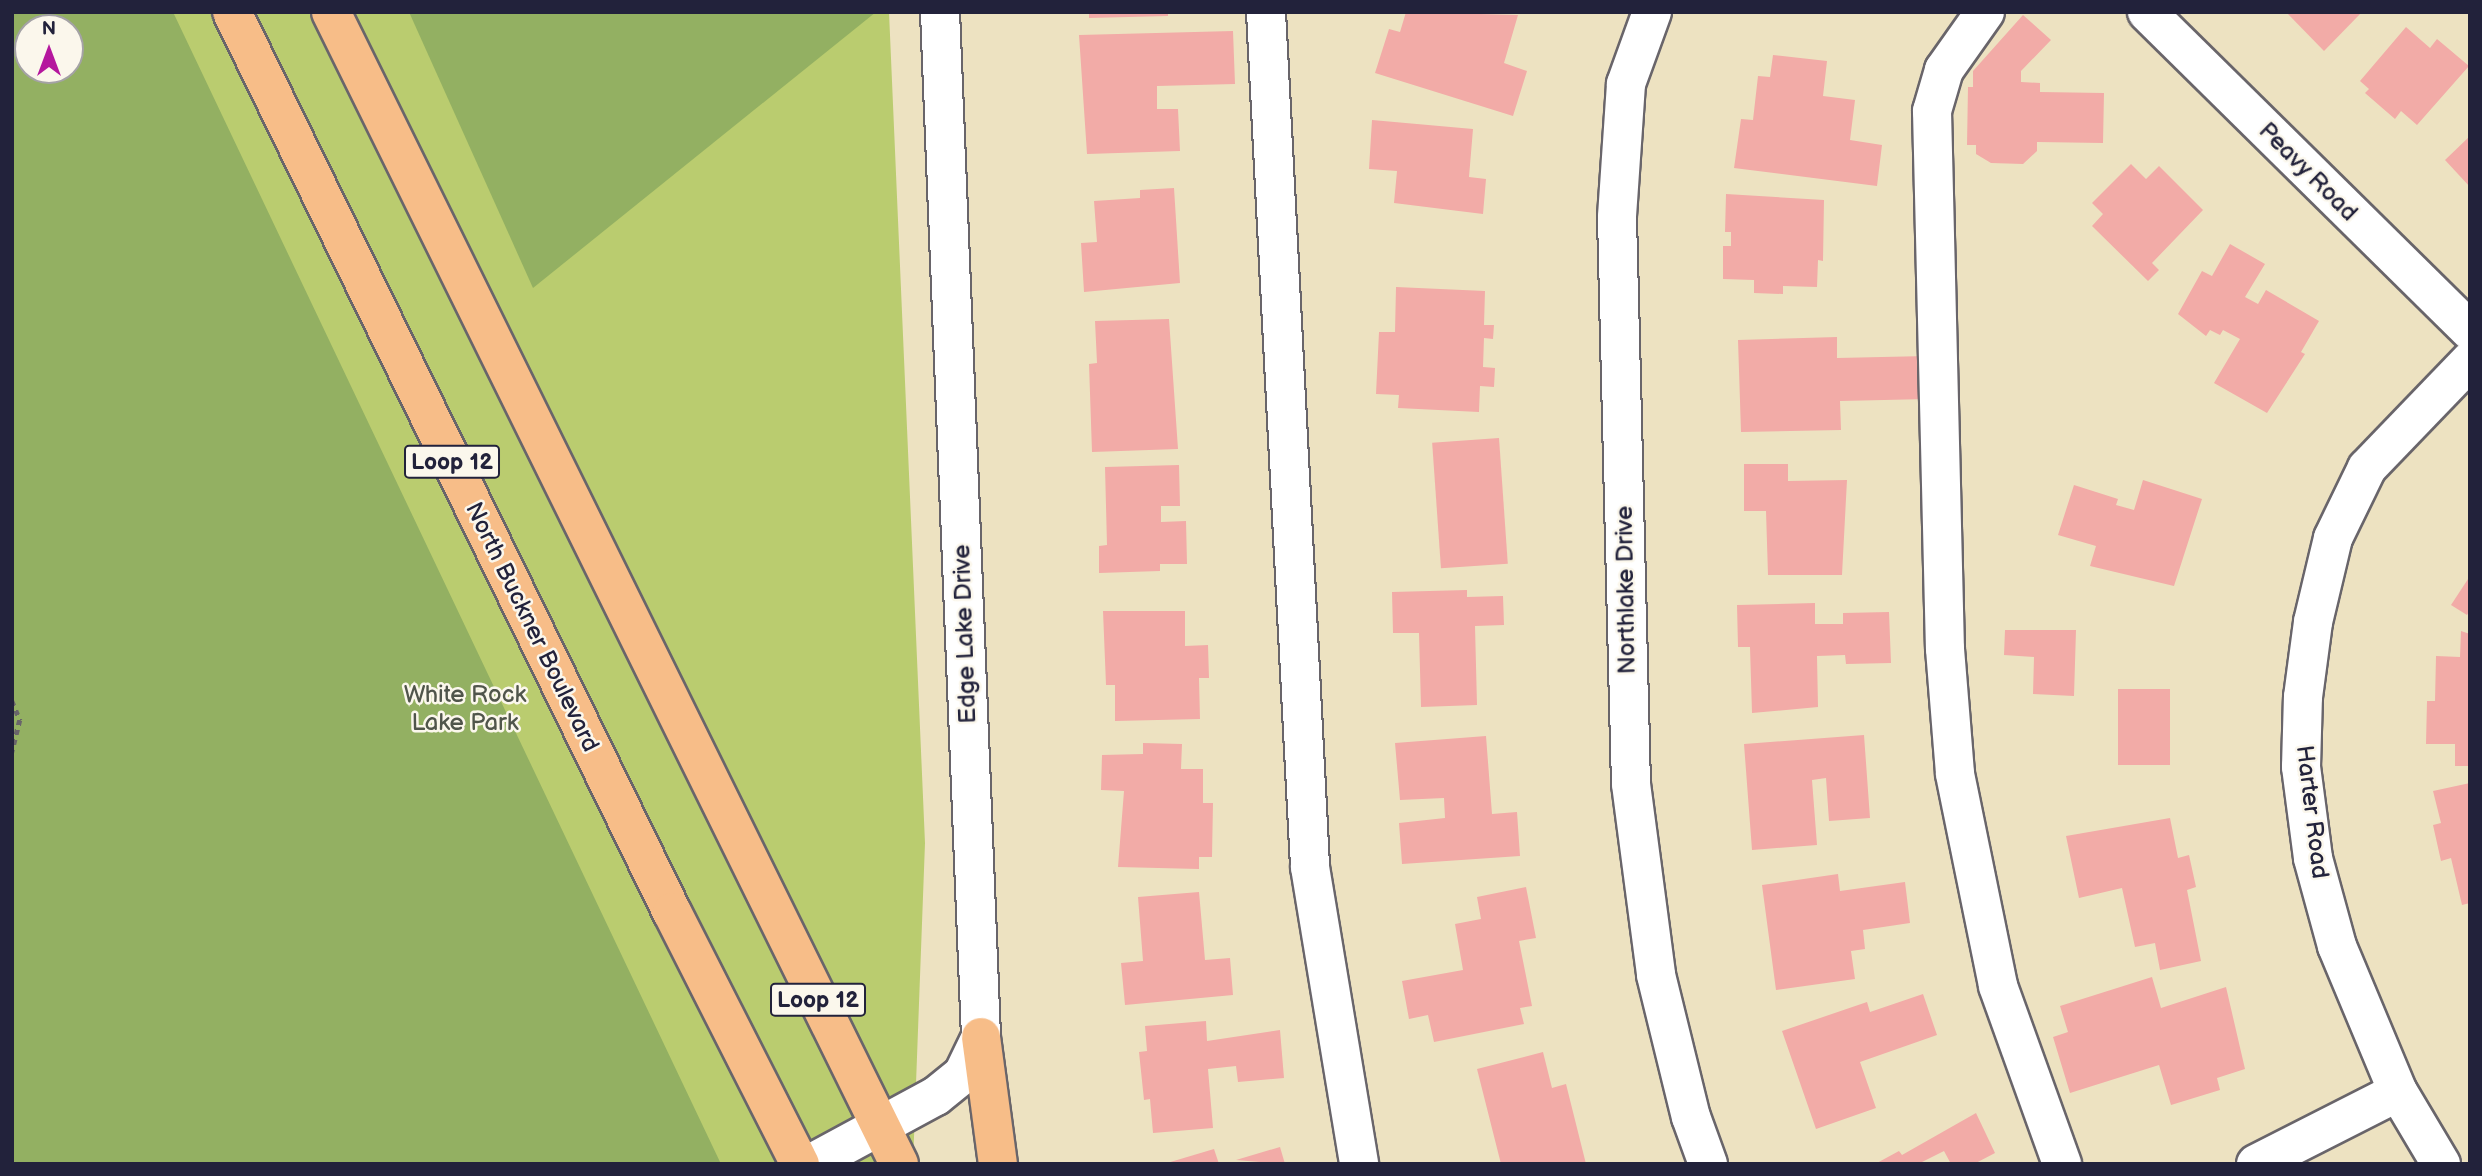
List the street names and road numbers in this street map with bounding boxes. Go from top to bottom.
street label: Peavy Road [2252,116,2364,228]
road number: Loop 12 [403,442,501,482]
street label: North Buckner Boulevard [459,497,605,757]
street label: Northlake Drive [1610,506,1642,674]
street label: Edge Lake Drive [947,544,983,724]
street label: Harter Road [2290,744,2334,880]
road number: Loop 12 [769,981,867,1020]

